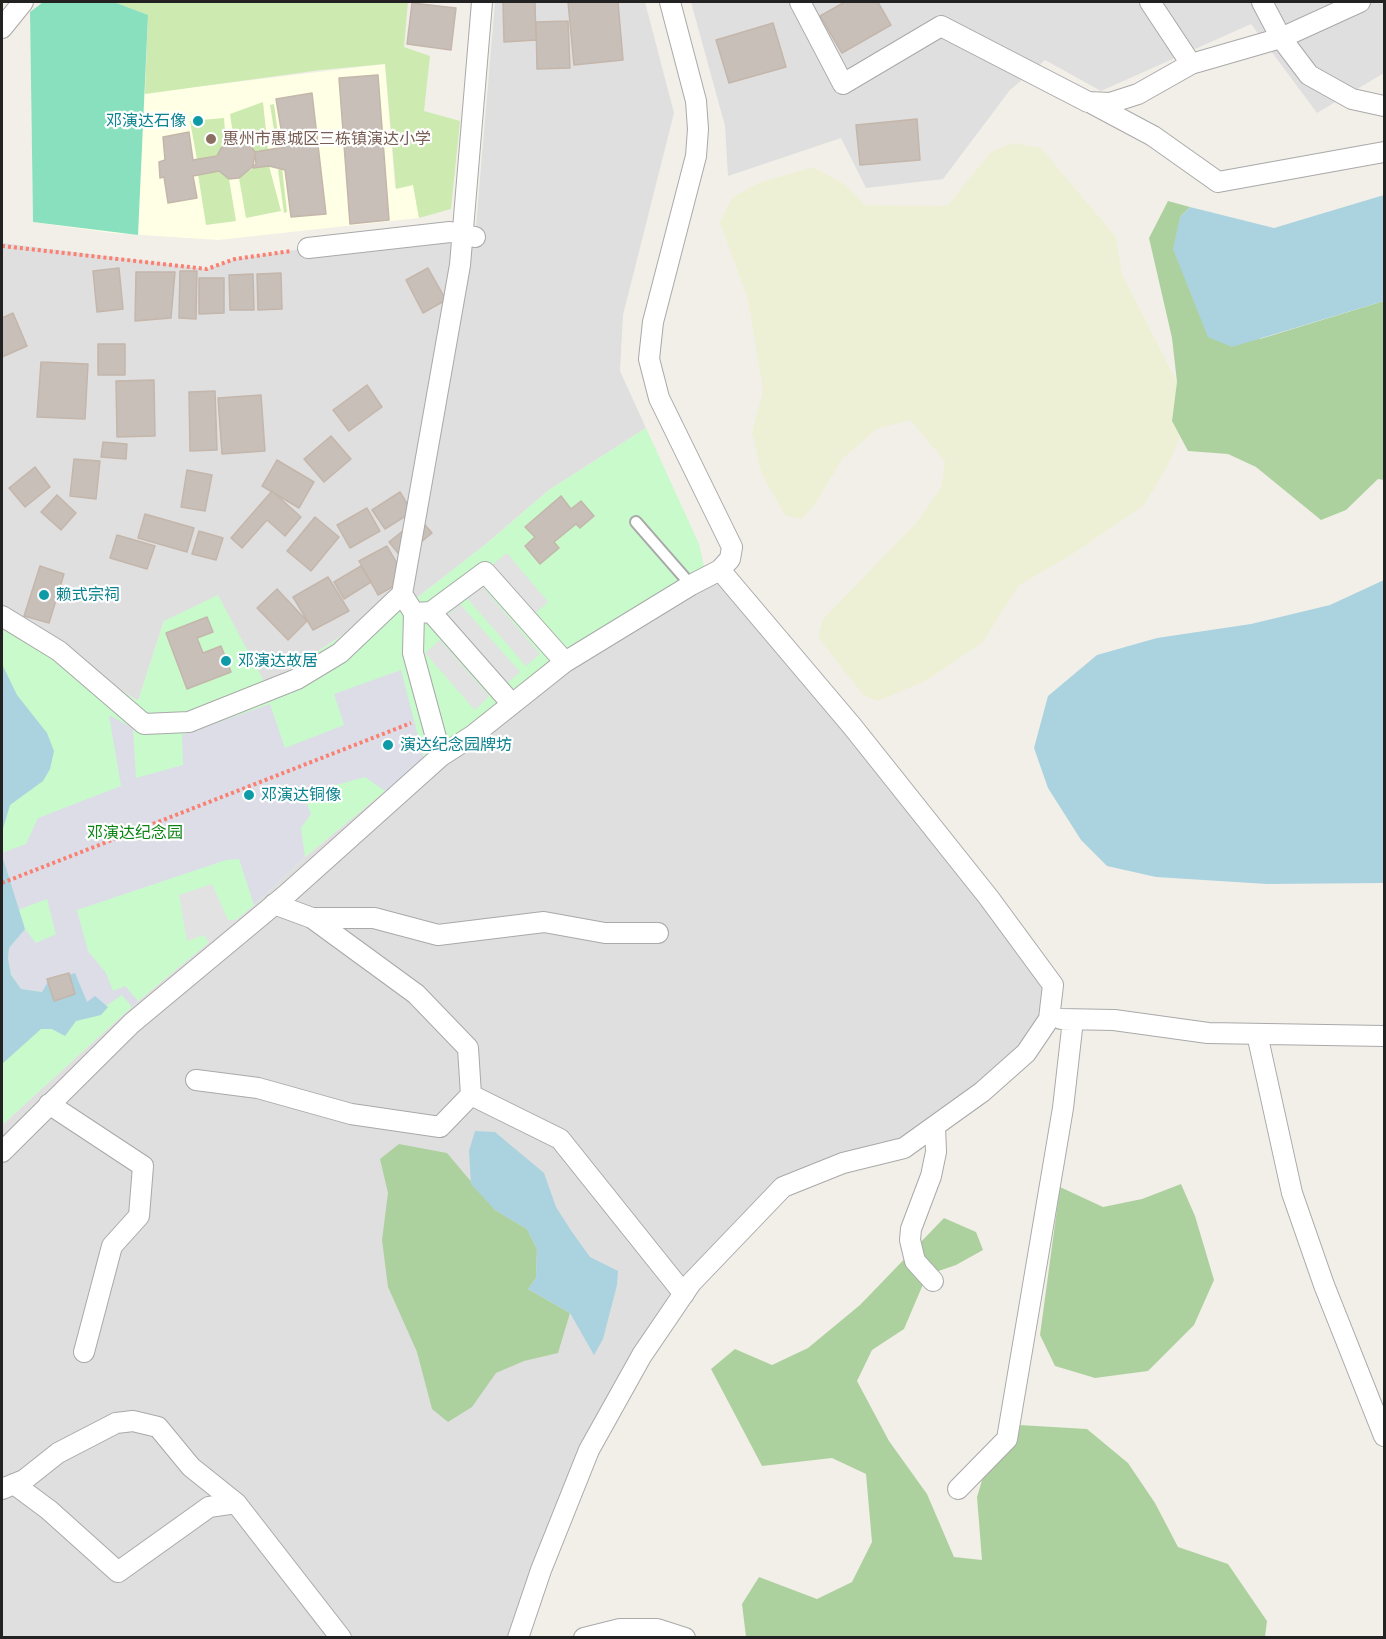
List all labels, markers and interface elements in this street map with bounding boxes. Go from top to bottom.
place label: 邓演达石像 [106,111,186,131]
marker: 邓演达石像 [191,114,205,128]
place label: 惠州市惠城区三栋镇演达小学 [223,129,431,149]
marker: 惠州市惠城区三栋镇演达小学 [204,132,218,146]
place label: 赖式宗祠 [56,585,120,605]
marker: 赖式宗祠 [37,588,51,602]
place label: 邓演达故居 [238,651,318,671]
marker: 邓演达故居 [219,654,233,668]
place label: 演达纪念园牌坊 [400,735,512,755]
marker: 演达纪念园牌坊 [381,738,395,752]
place label: 邓演达铜像 [261,785,341,805]
marker: 邓演达铜像 [242,788,256,802]
park label: 邓演达纪念园 [87,823,183,843]

